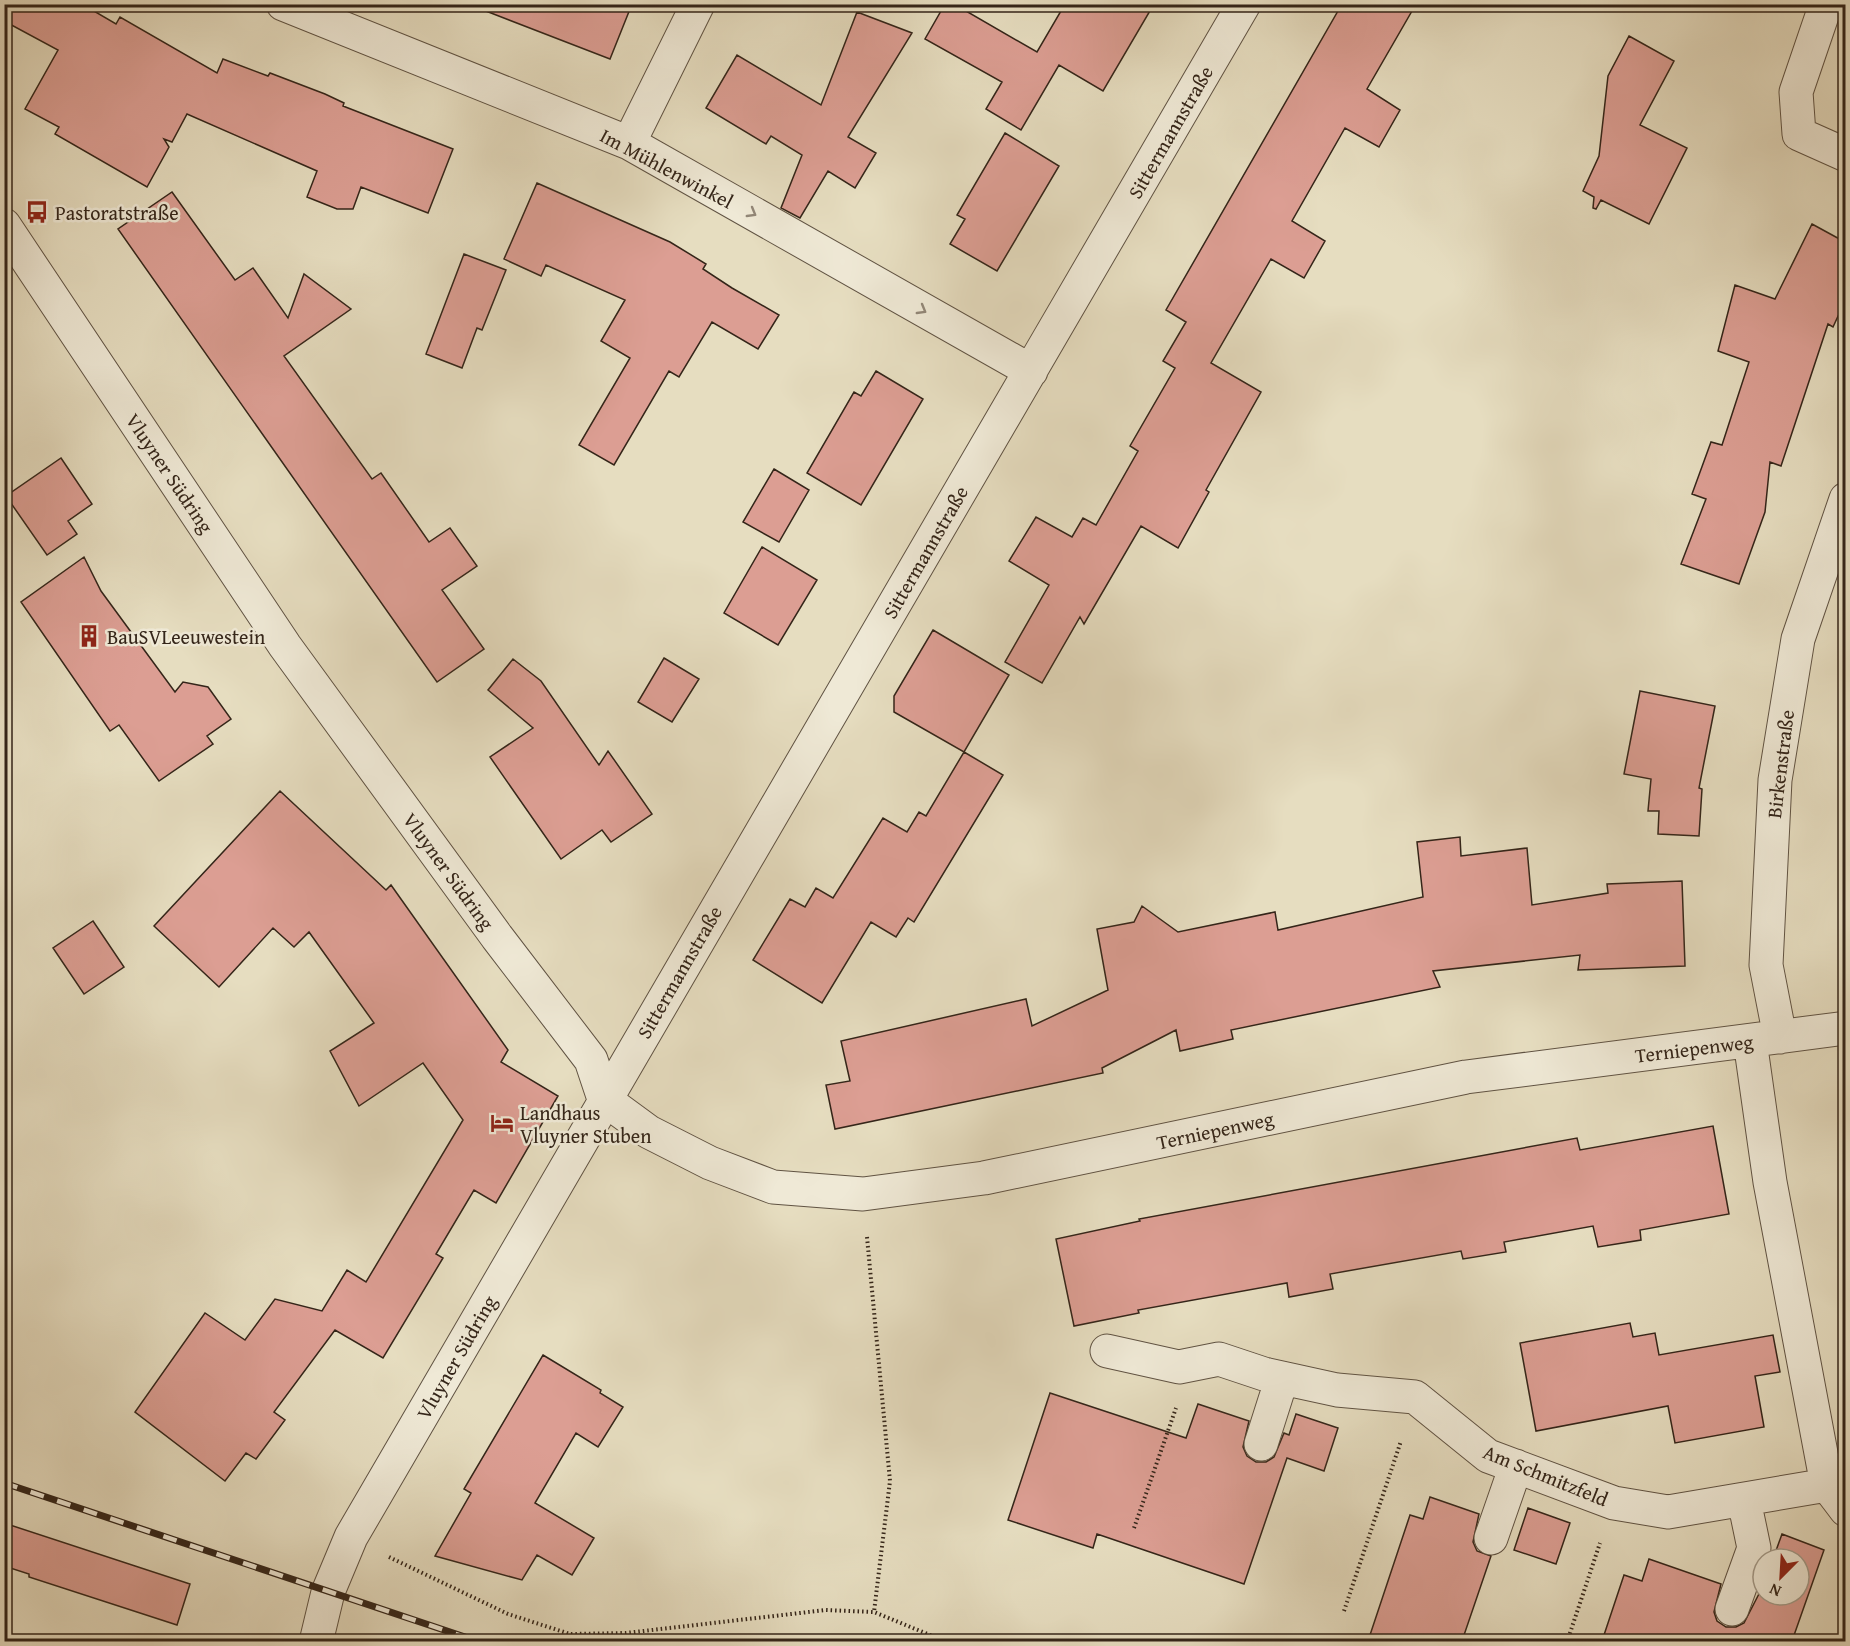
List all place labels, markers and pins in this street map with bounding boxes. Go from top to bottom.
place label: Pastoratstraße [55,198,179,227]
bus stop icon: Pastoratstraße [24,199,50,225]
place label: BauSVLeeuwestein [107,622,265,651]
building icon: BauSVLeeuwestein [76,623,102,649]
place label: Landhaus Vluyner Stuben [520,1098,651,1150]
hotel icon: Landhaus Vluyner Stuben [489,1110,515,1136]

